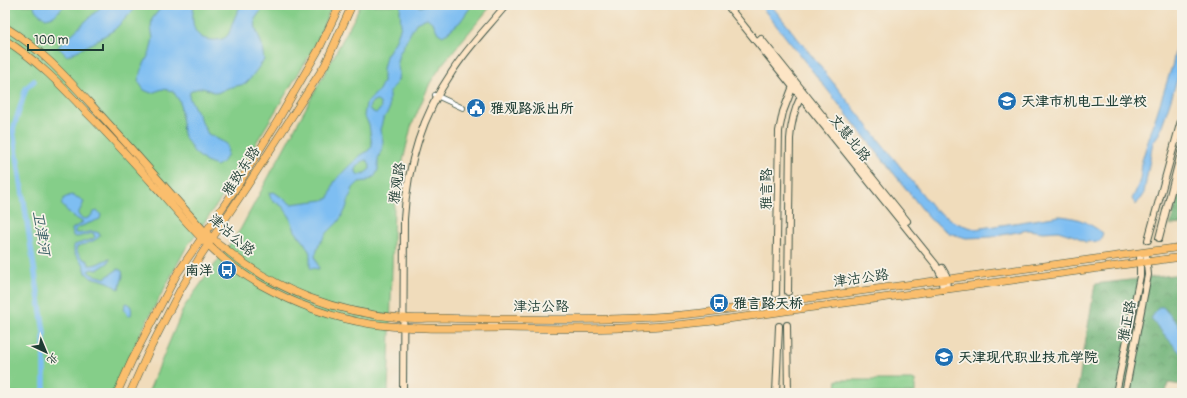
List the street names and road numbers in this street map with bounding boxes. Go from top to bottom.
street label: 文慧北路 [826,111,874,165]
street label: 雅致东路 [219,143,263,199]
street label: 雅观路 [385,161,409,205]
street label: 雅言路 [758,168,775,210]
street label: 津沽公路 [205,210,259,260]
street label: 津沽公路 [832,266,890,290]
street label: 津沽公路 [513,298,569,315]
street label: 雅正路 [1115,299,1139,343]

